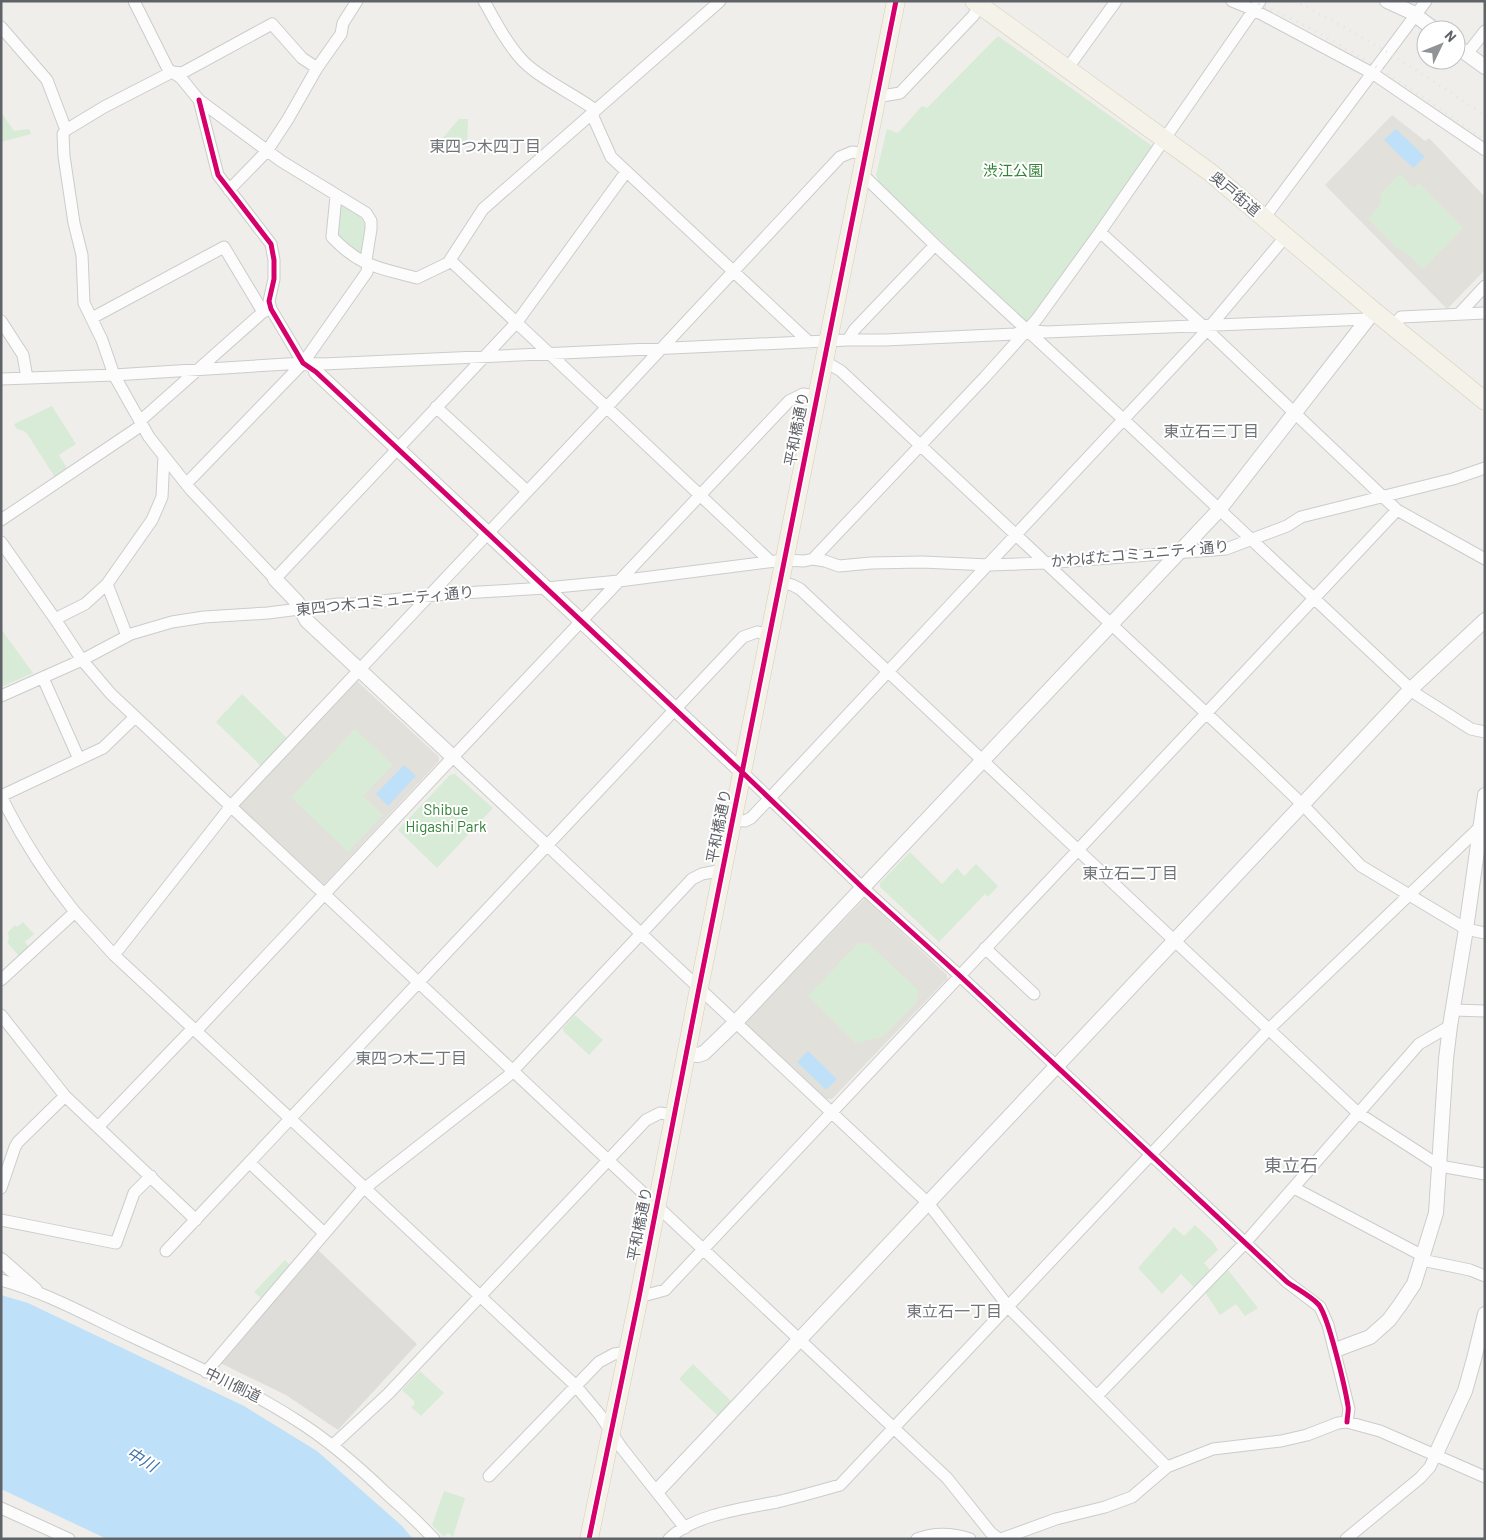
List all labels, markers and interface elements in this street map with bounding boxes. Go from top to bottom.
north arrow [1416,20,1466,70]
text: N [1441,27,1460,45]
district label: 東四つ木四丁目 [429,136,541,155]
park label: 渋江公園 [983,161,1043,179]
street label: 奥戸街道 [1207,167,1264,219]
street label: 平和橋通り [780,390,812,467]
district label: 東立石三丁目 [1163,421,1259,440]
street label: かわばたコミュニティ通り [1050,536,1230,570]
street label: 東四つ木コミュニティ通り [295,582,475,618]
street label: 平和橋通り [702,787,734,864]
park label: Shibue Higashi Park [406,800,487,835]
district label: 東立石二丁目 [1082,863,1178,882]
district label: 東四つ木二丁目 [355,1048,467,1067]
district label: 東立石 [1264,1154,1318,1176]
street label: 平和橋通り [623,1185,655,1262]
district label: 東立石一丁目 [906,1301,1002,1320]
street label: 中川側道 [203,1363,264,1405]
water label: 中川 [124,1442,163,1476]

